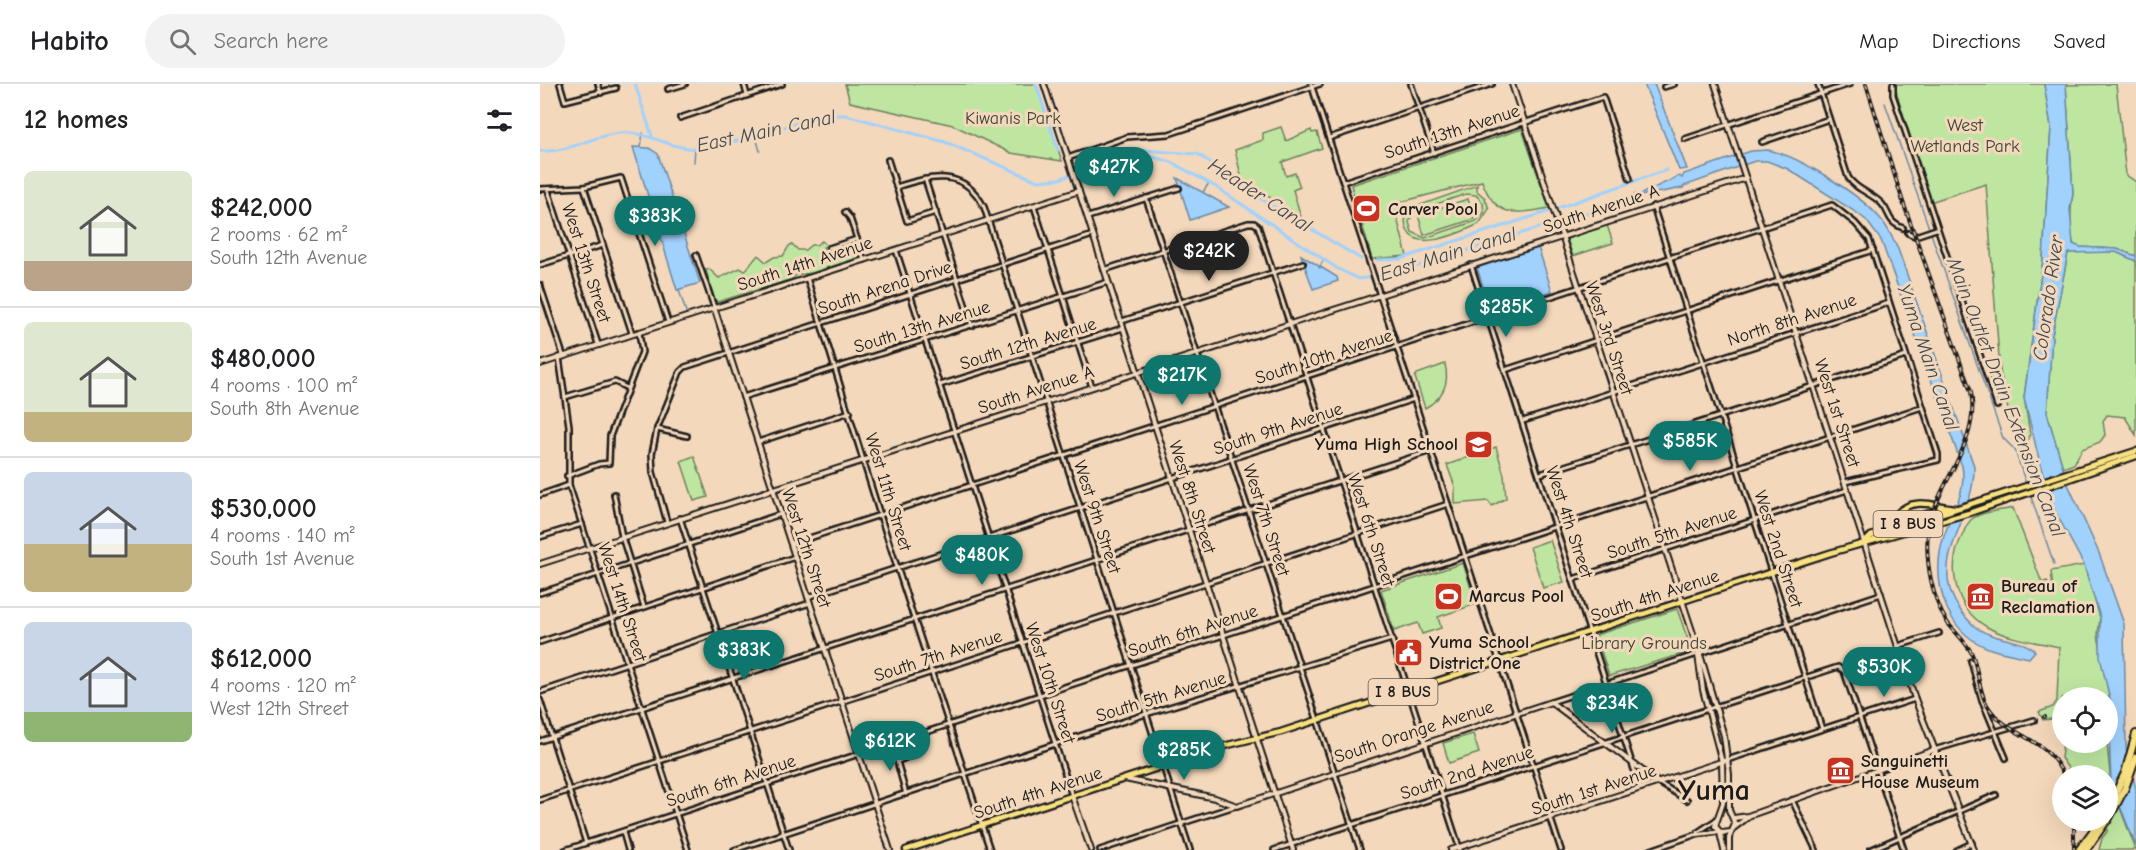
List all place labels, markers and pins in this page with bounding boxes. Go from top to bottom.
pin: $427K [1072,147,1156,198]
sports icon: Carver Pool [1351,193,1383,225]
pin: $383K [613,196,697,247]
place label: Carver Pool [1388,199,1478,220]
pin: $242K [1167,231,1251,282]
pin: $285K [1464,287,1548,338]
pin: $217K [1140,355,1224,406]
pin: $585K [1648,421,1732,472]
school or university icon: Yuma High School [1463,428,1495,460]
place label: Yuma High School [1315,434,1458,455]
pin: $480K [940,535,1024,586]
place label: Bureau of Reclamation [2001,576,2095,618]
sports icon: Marcus Pool [1432,580,1464,612]
museum icon: Bureau of Reclamation [1964,580,1996,612]
place label: Marcus Pool [1469,586,1564,607]
pin: $383K [702,630,786,681]
place label: Yuma School District One [1429,632,1529,674]
public building icon: Yuma School District One [1392,636,1424,668]
pin: $530K [1842,647,1926,698]
pin: $234K [1570,683,1654,734]
pin: $612K [848,721,932,772]
pin: $285K [1142,730,1226,781]
place label: Sanguinetti House Museum [1861,751,1979,793]
museum icon: Sanguinetti House Museum [1824,755,1856,787]

